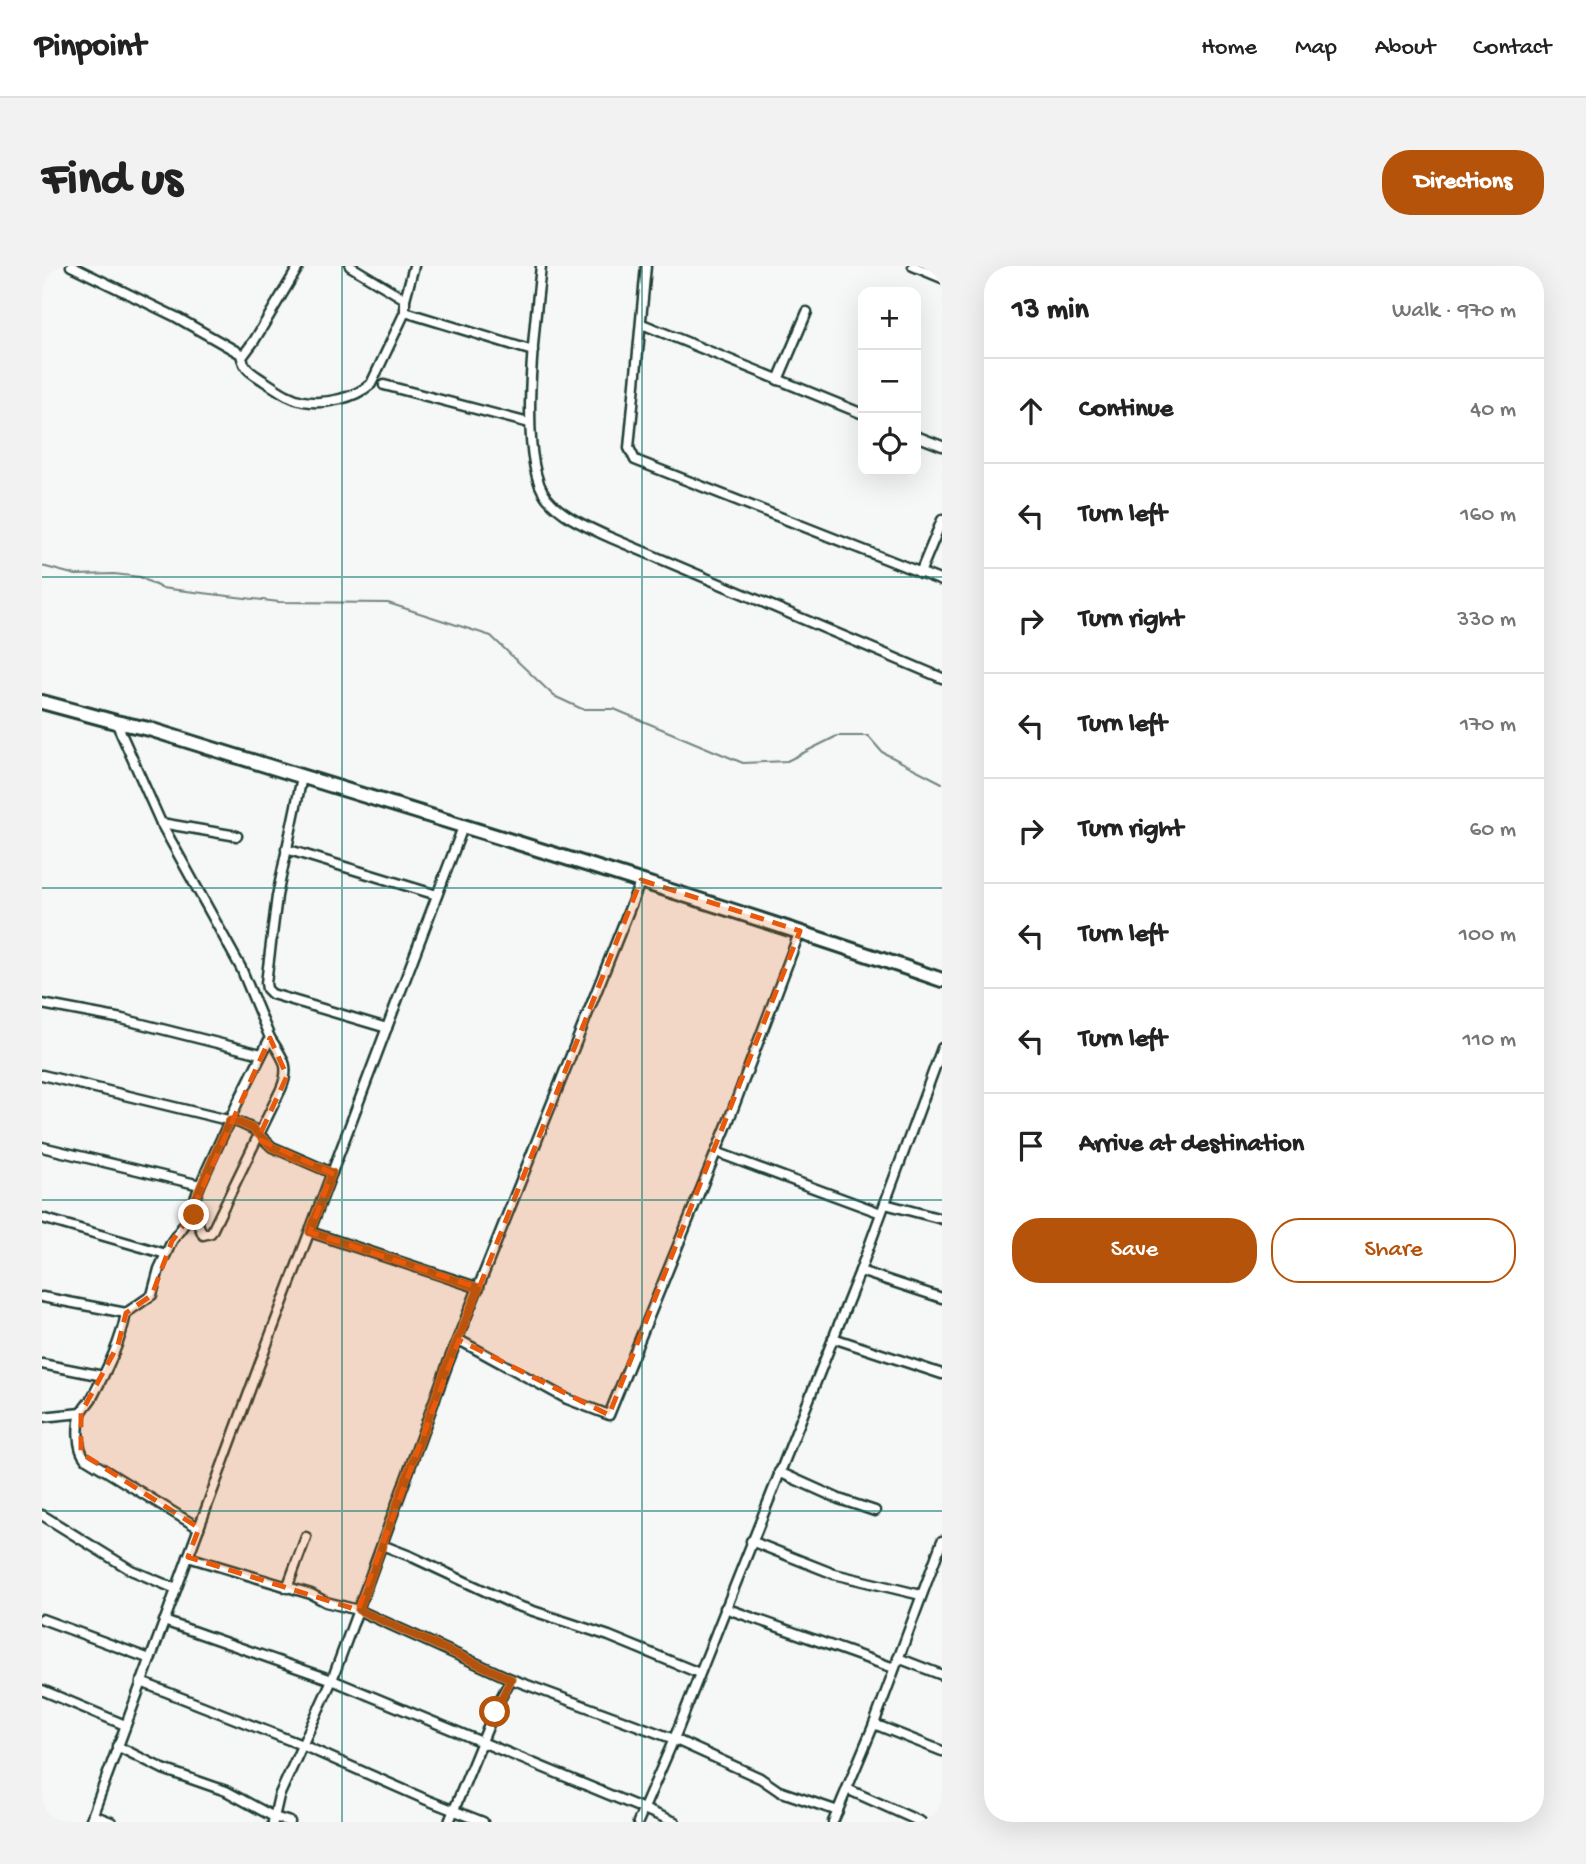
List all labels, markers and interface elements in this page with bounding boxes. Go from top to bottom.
text: Pinpoint [35,29,146,67]
text: Home [1201,34,1257,63]
text: Map [1295,34,1337,63]
text: About [1375,34,1435,63]
text: Contact [1473,34,1551,63]
button: Directions [1382,150,1544,215]
text: Find us [42,153,182,211]
map controls [858,287,921,476]
button: + [858,287,921,350]
text: 13 min [1012,294,1089,329]
text: Walk · 970 m [1392,298,1516,325]
button: − [858,350,921,413]
icon: ahead [1012,392,1050,430]
text: Continue [1079,395,1173,426]
text: 40 m [1470,397,1516,424]
button: locate [858,413,921,476]
icon: left [1012,497,1050,535]
text: Turn left [1079,500,1167,531]
text: 160 m [1460,502,1516,529]
icon: right [1012,602,1050,640]
text: Turn right [1079,605,1183,636]
text: 330 m [1457,607,1516,634]
icon: left [1012,707,1050,745]
text: Turn left [1079,710,1167,741]
text: 170 m [1460,712,1516,739]
icon: right [1012,812,1050,850]
text: Turn right [1079,815,1183,846]
text: 60 m [1470,817,1516,844]
icon: left [1012,917,1050,955]
text: Turn left [1079,920,1167,951]
text: 100 m [1459,922,1516,949]
icon: left [1012,1022,1050,1060]
text: Turn left [1079,1025,1167,1056]
text: 110 m [1463,1027,1516,1054]
icon: arrive [1012,1127,1050,1165]
text: Arrive at destination [1079,1130,1304,1161]
route end [178,1199,209,1230]
button: Save [1012,1218,1257,1283]
button: Share [1271,1218,1516,1283]
route start [479,1696,510,1727]

